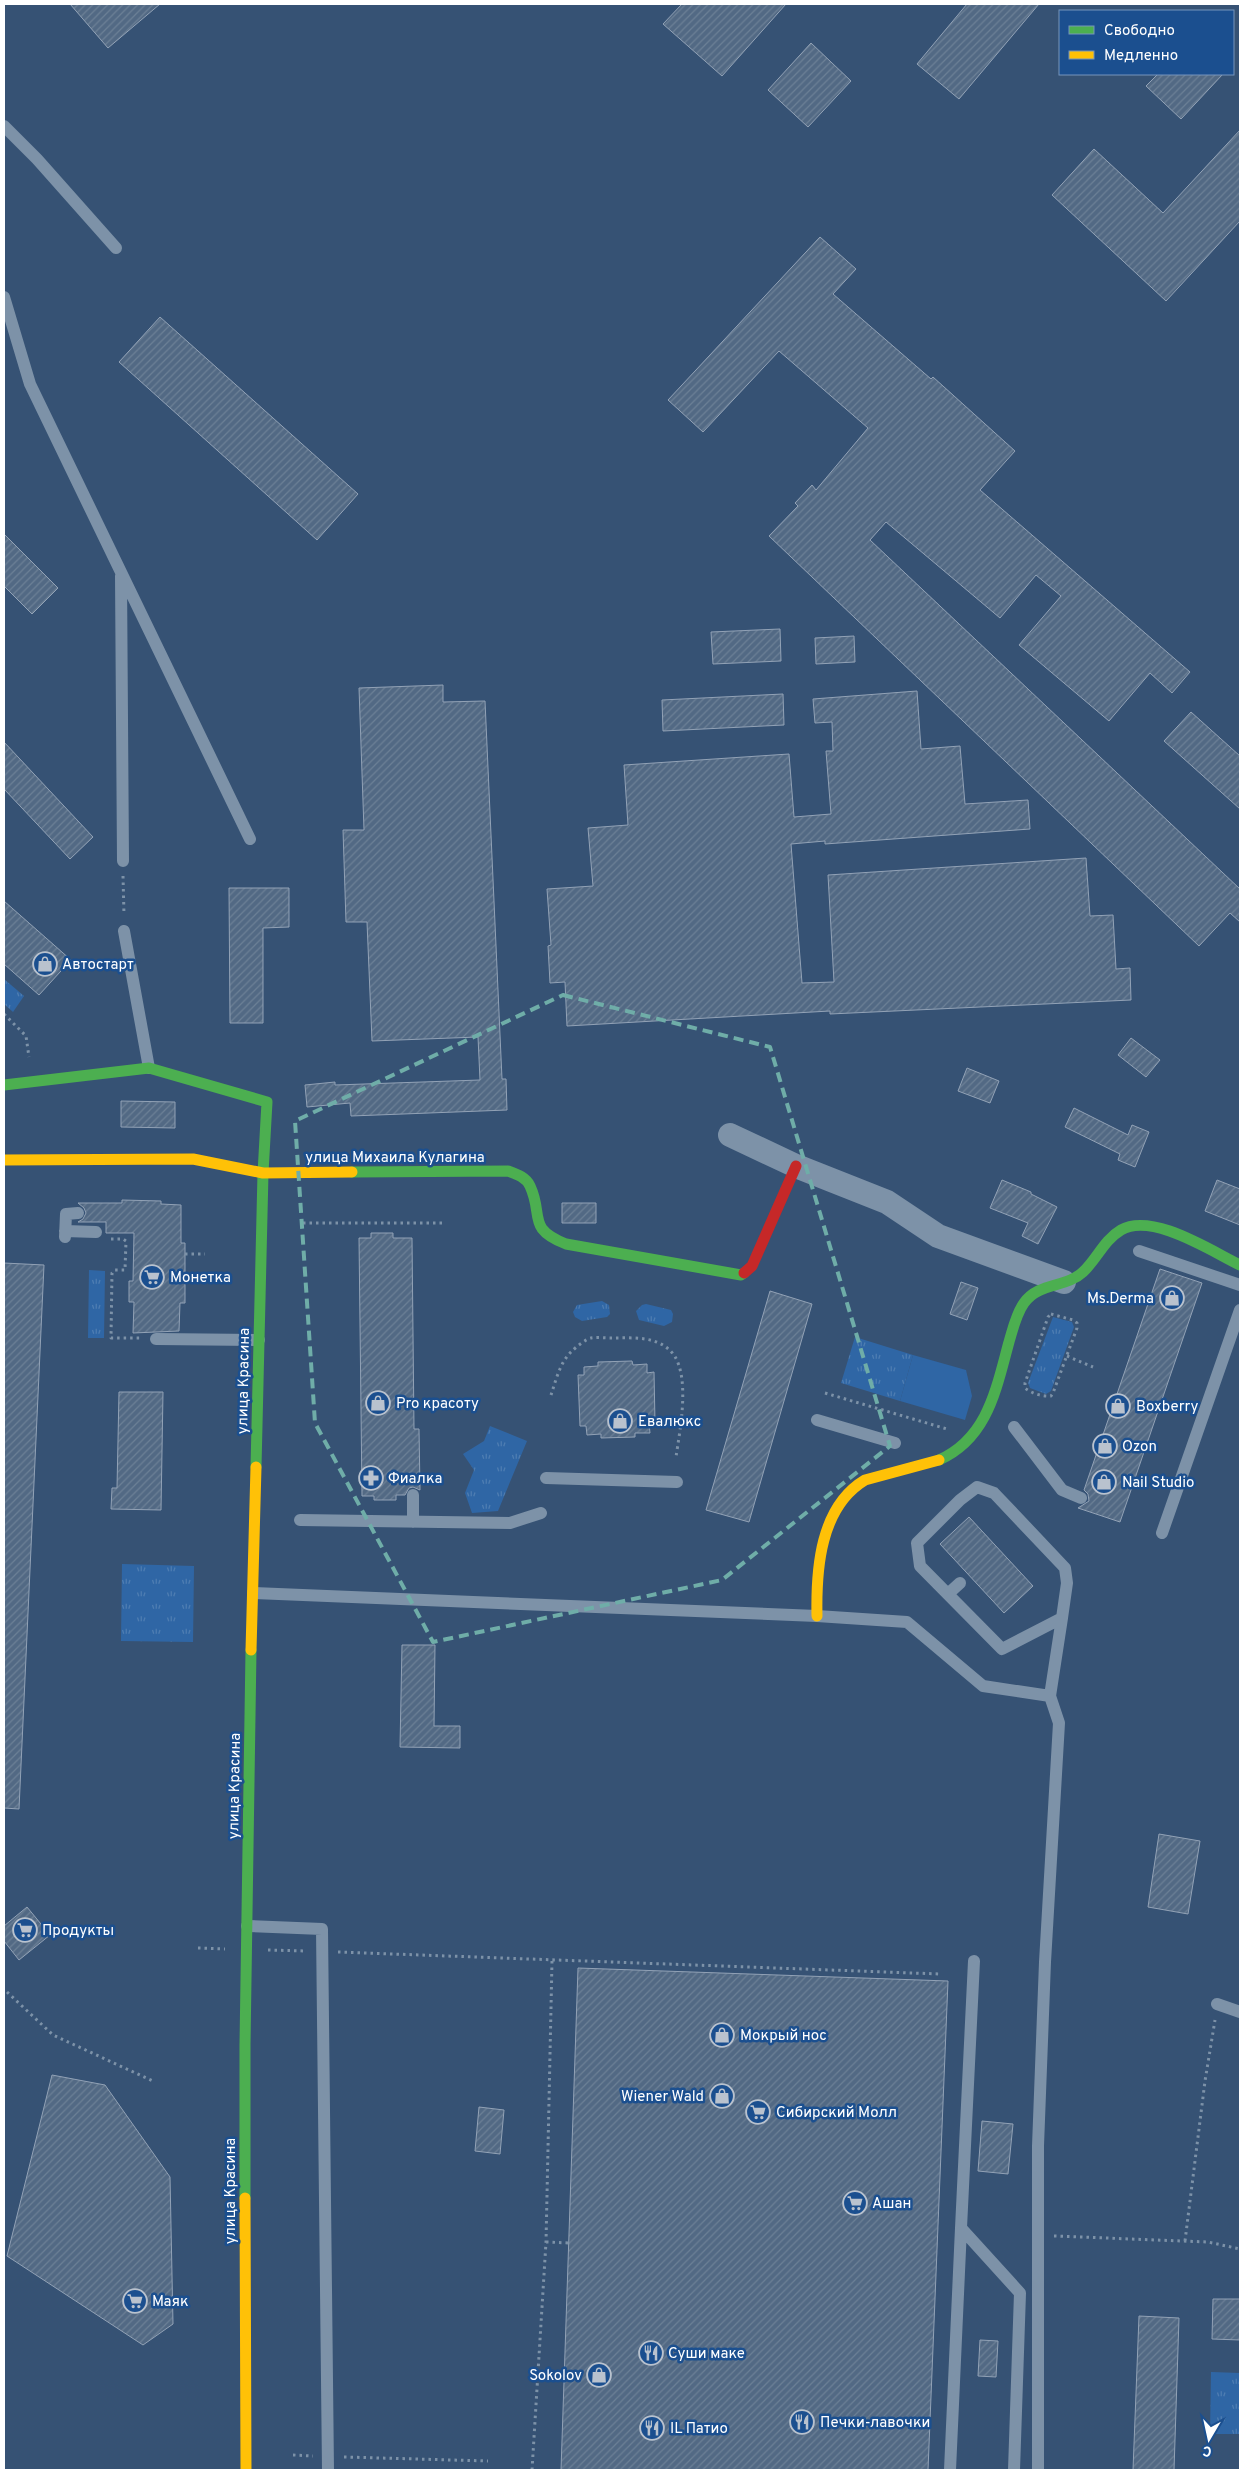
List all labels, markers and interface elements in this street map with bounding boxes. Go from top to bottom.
legend [1059,10,1234,75]
text: Свободно [1104,22,1175,41]
text: Медленно [1104,47,1178,66]
shop icon: Автостарт [32,951,58,977]
place label: Автостарт [62,956,134,975]
street label: улица Михаила Кулагина [305,1149,485,1168]
supermarket icon: Монетка [139,1264,165,1290]
place label: Монетка [170,1269,231,1288]
shop icon: Ms.Derma [1159,1285,1185,1311]
place label: Ms.Derma [1087,1290,1154,1309]
street label: улица Красина [234,1328,255,1434]
shop icon: Pro красоту [365,1390,391,1416]
shop icon: Boxberry [1105,1393,1131,1419]
place label: Pro красоту [396,1395,479,1414]
place label: Boxberry [1136,1398,1198,1417]
shop icon: Евалюкс [607,1408,633,1434]
place label: Евалюкс [638,1413,701,1432]
shop icon: Ozon [1092,1433,1118,1459]
place label: Ozon [1122,1438,1157,1457]
pharmacy icon: Фиалка [358,1465,384,1491]
shop icon: Nail Studio [1091,1469,1117,1495]
place label: Фиалка [388,1470,442,1489]
place label: Nail Studio [1122,1474,1194,1493]
street label: улица Красина [225,1733,246,1839]
supermarket icon: Продукты [12,1917,38,1943]
place label: Продукты [42,1922,114,1941]
shop icon: Мокрый нос [709,2022,735,2048]
place label: Мокрый нос [740,2027,827,2046]
shop icon: Wiener Wald [709,2083,735,2109]
place label: Wiener Wald [621,2088,704,2107]
supermarket icon: Сибирский Молл [745,2099,771,2125]
place label: Сибирский Молл [776,2104,897,2123]
street label: улица Красина [222,2138,241,2244]
supermarket icon: Ашан [842,2190,868,2216]
place label: Ашан [872,2195,911,2214]
supermarket icon: Маяк [122,2288,148,2314]
place label: Маяк [152,2293,189,2312]
restaurant icon: Суши маке [638,2340,664,2366]
place label: Суши маке [668,2345,745,2364]
shop icon: Sokolov [586,2362,612,2388]
place label: Sokolov [529,2367,582,2386]
restaurant icon: Печки-лавочки [789,2409,815,2435]
place label: Печки-лавочки [820,2414,930,2433]
north arrow [1184,2414,1234,2464]
restaurant icon: IL Патио [639,2415,665,2441]
place label: IL Патио [670,2420,728,2439]
text: С [1201,2441,1213,2459]

